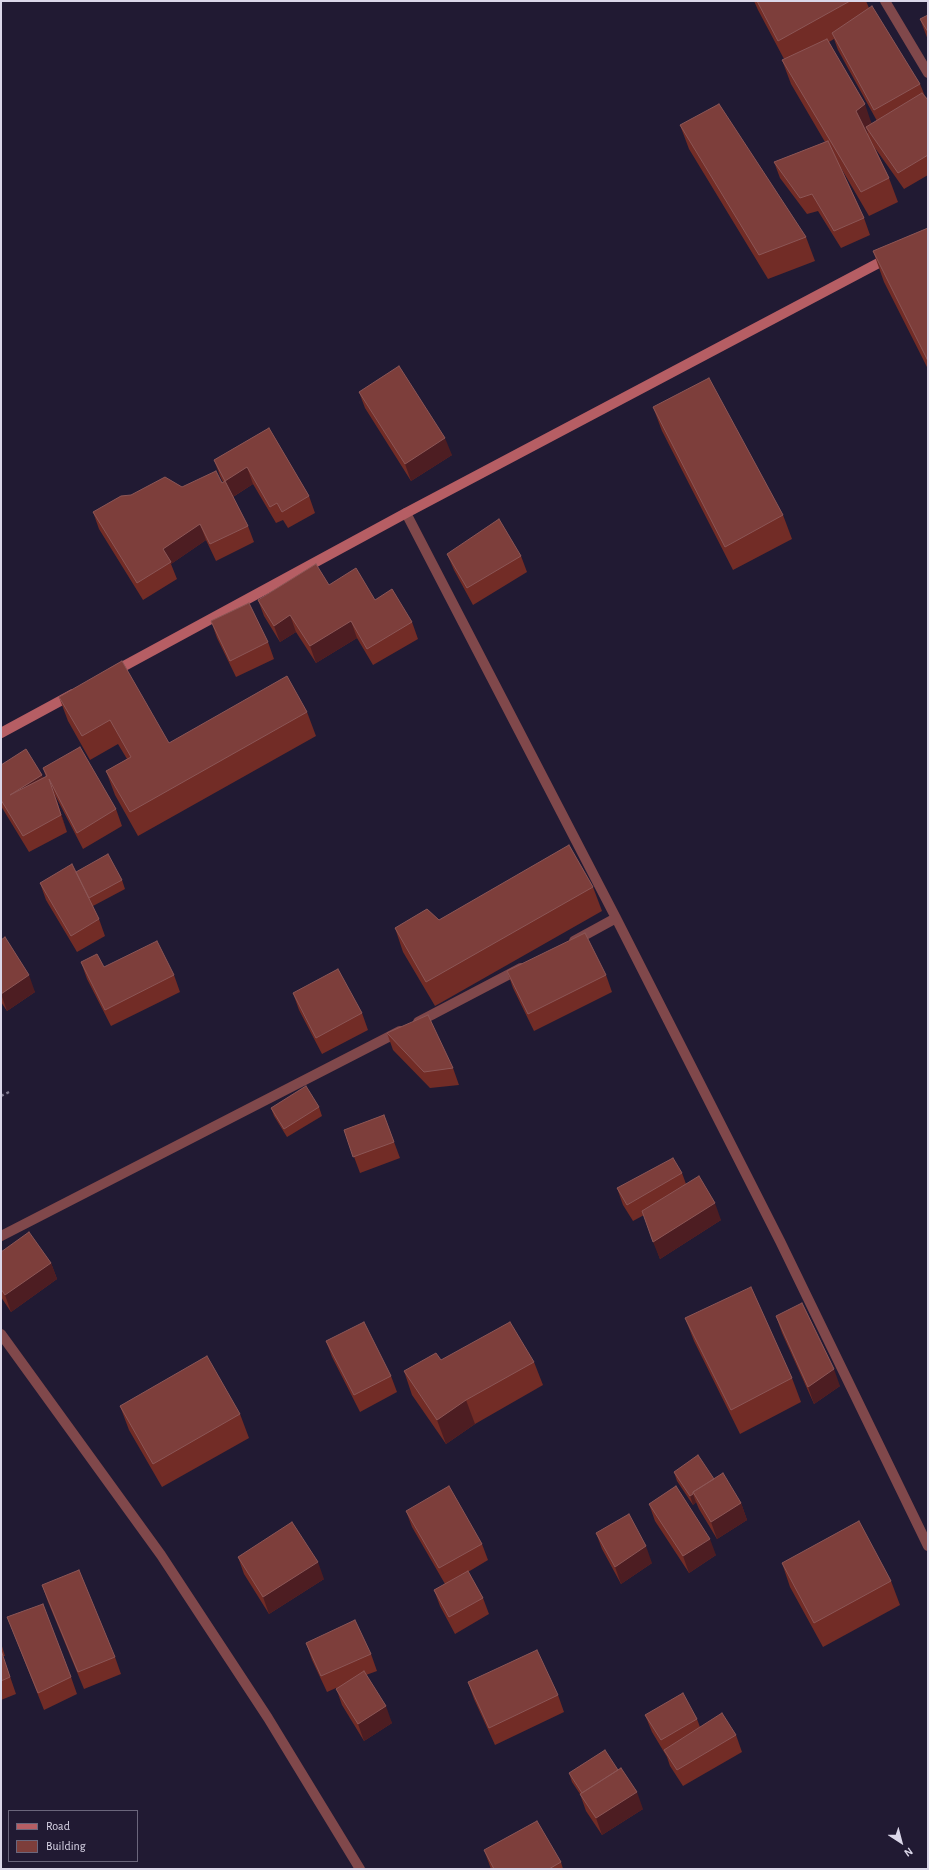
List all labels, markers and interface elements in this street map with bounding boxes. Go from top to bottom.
legend [8,1810,138,1862]
text: Road [46,1820,70,1832]
north arrow [881,1822,921,1862]
text: Building [46,1840,86,1852]
text: N [902,1845,915,1859]

